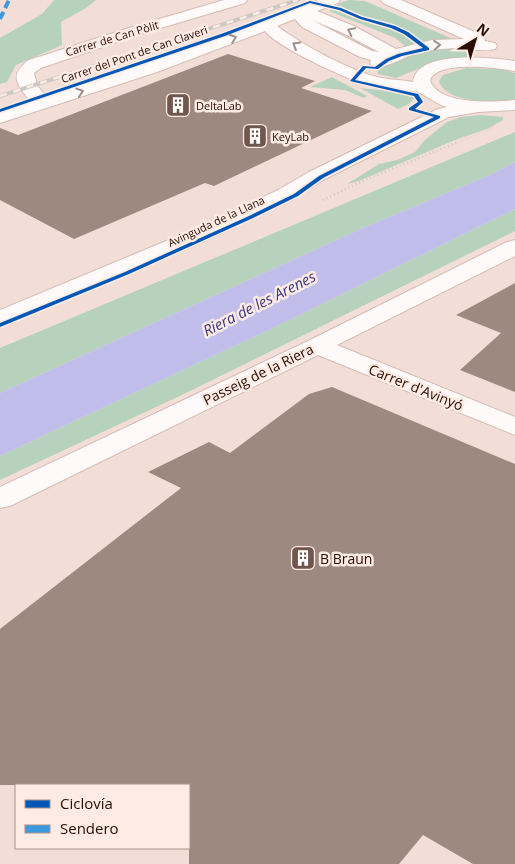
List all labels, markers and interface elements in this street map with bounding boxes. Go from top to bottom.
north arrow [450,15,500,65]
street label: Carrer de Can Pòlit [64,17,160,59]
text: N [473,18,494,40]
street label: Carrer del Pont de Can Claveri [59,22,209,86]
one-way arrow [347,27,356,37]
one-way arrow [228,34,237,44]
one-way arrow [433,40,441,51]
one-way arrow [293,42,302,52]
one-way arrow [75,88,83,98]
building icon: DeltaLab [165,92,191,118]
place label: DeltaLab [196,98,242,113]
building icon: KeyLab [242,123,268,149]
place label: KeyLab [272,129,309,144]
street label: Avinguda de la Llana [165,192,267,250]
water label: Riera de les Arenes [199,266,319,340]
street label: Passeig de la Riera [200,339,316,409]
street label: Carrer d'Avinyó [366,359,466,415]
building icon: B Braun [290,545,316,571]
place label: B Braun [320,549,372,568]
legend [15,784,190,849]
text: Ciclovía [60,793,113,813]
text: Sendero [60,818,119,838]

